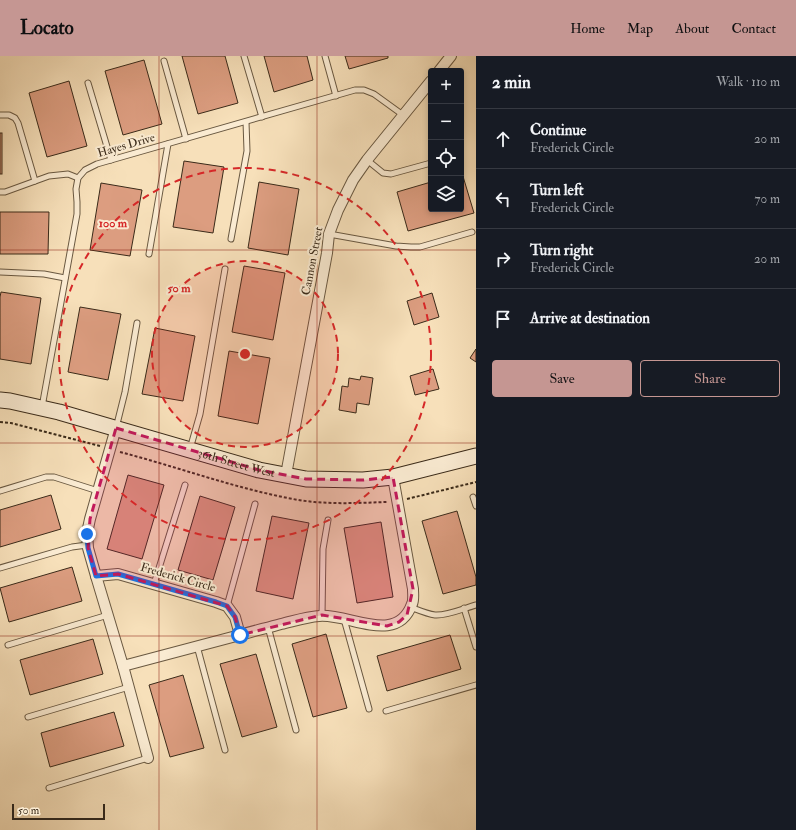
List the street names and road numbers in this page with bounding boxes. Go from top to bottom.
street label: Hayes Drive [96,130,157,161]
street label: Cannon Street [299,225,326,297]
street label: 36th Street West [196,446,276,481]
street label: Frederick Circle [139,560,217,595]

